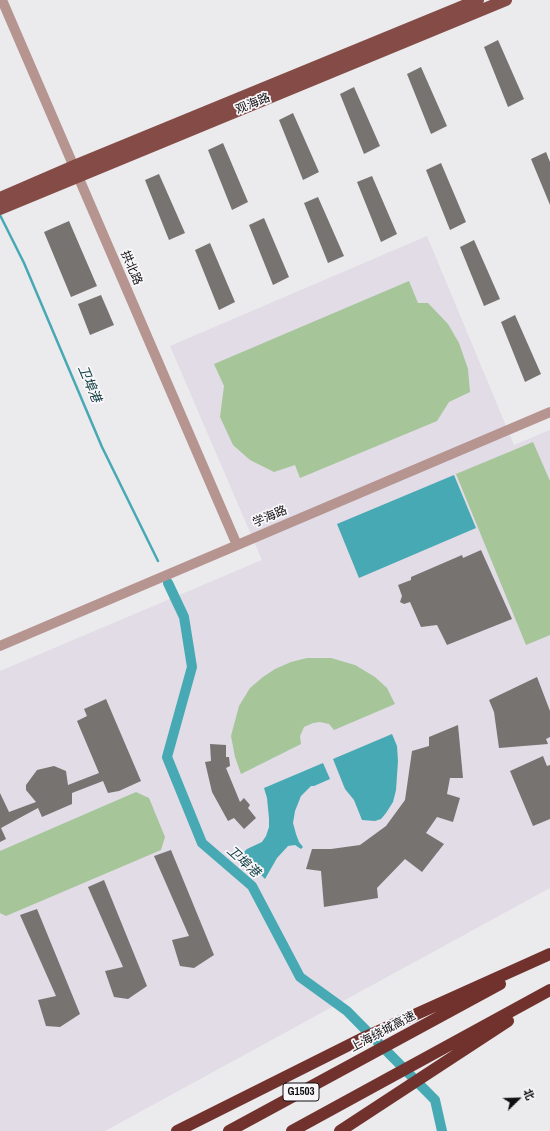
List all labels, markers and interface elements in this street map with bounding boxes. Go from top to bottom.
street label: 观海路 [234,91,272,117]
street label: 拱北路 [117,249,145,287]
water label: 卫埠港 [74,363,104,405]
street label: 学海路 [251,503,289,531]
water label: 卫埠港 [223,843,263,881]
street label: 上海绕城高速 [348,1009,418,1055]
north arrow [498,1079,538,1119]
road number: G1503 [283,1083,319,1101]
text: 北 [520,1087,538,1102]

